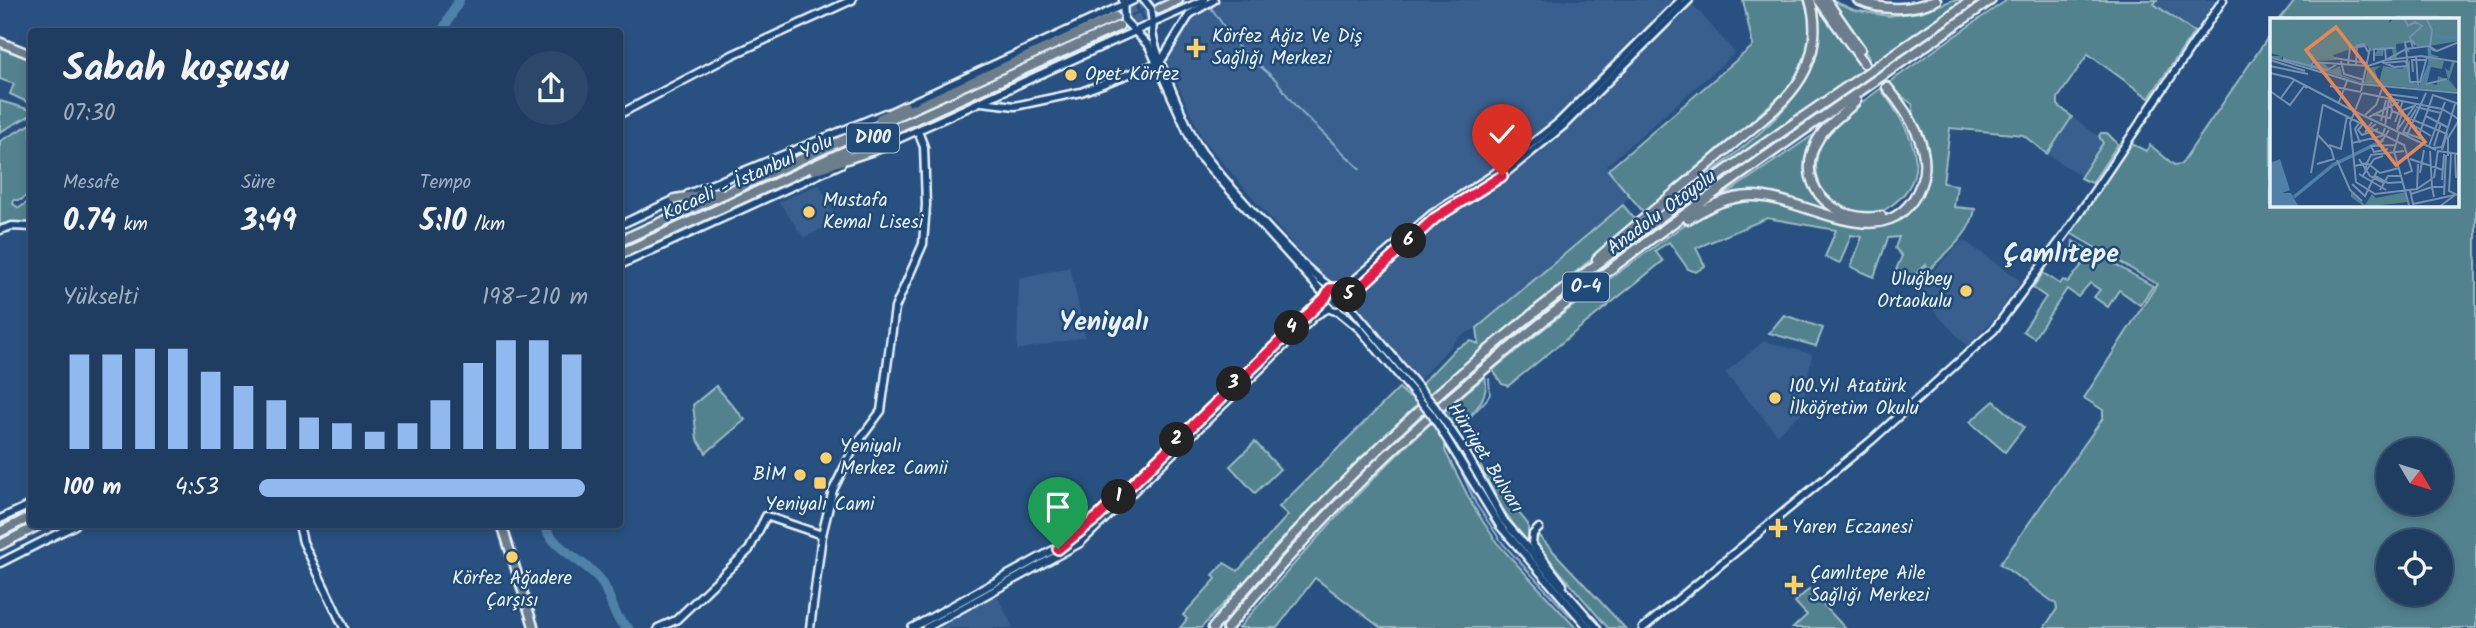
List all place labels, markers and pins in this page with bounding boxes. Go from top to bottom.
place label: Körfez Ağız Ve Diş Sağlığı Merkezi [1212,22,1362,74]
marker: Körfez Ağız Ve Diş Sağlığı Merkezi [1186,38,1206,58]
place label: Opet Körfez [1085,60,1179,90]
marker: Opet Körfez [1063,67,1079,83]
pin [1472,104,1532,176]
place label: Mustafa Kemal Lisesi [823,186,925,238]
marker: Mustafa Kemal Lisesi [801,204,817,220]
pin: 6 [1392,224,1426,258]
place label: Uluğbey Ortaokulu [1877,265,1953,317]
pin: 5 [1332,278,1366,312]
marker: Uluğbey Ortaokulu [1958,283,1974,299]
pin: 4 [1274,310,1310,346]
pin: 3 [1216,366,1252,402]
place label: 100.Yıl Atatürk İlköğretim Okulu [1789,372,1919,424]
marker: 100.Yıl Atatürk İlköğretim Okulu [1767,390,1783,406]
pin: 2 [1160,422,1194,458]
place label: Yeniyalı Merkez Camii [840,432,949,484]
marker: Yeniyalı Merkez Camii [818,450,834,466]
place label: BİM [753,460,786,490]
marker: BİM [792,467,808,483]
marker: Yeniyalı Cami [812,475,828,491]
pin [1028,477,1088,549]
pin: 1 [1102,480,1136,514]
place label: Yeniyalı Cami [765,490,876,520]
place label: Yaren Eczanesi [1792,513,1914,543]
marker: Yaren Eczanesi [1770,520,1786,536]
marker: Körfez Ağadere Çarşısı [504,549,520,565]
place label: Çamlıtepe Aile Sağlığı Merkezi [1810,559,1931,611]
place label: Körfez Ağadere Çarşısı [452,564,572,616]
marker: Çamlıtepe Aile Sağlığı Merkezi [1784,575,1804,595]

